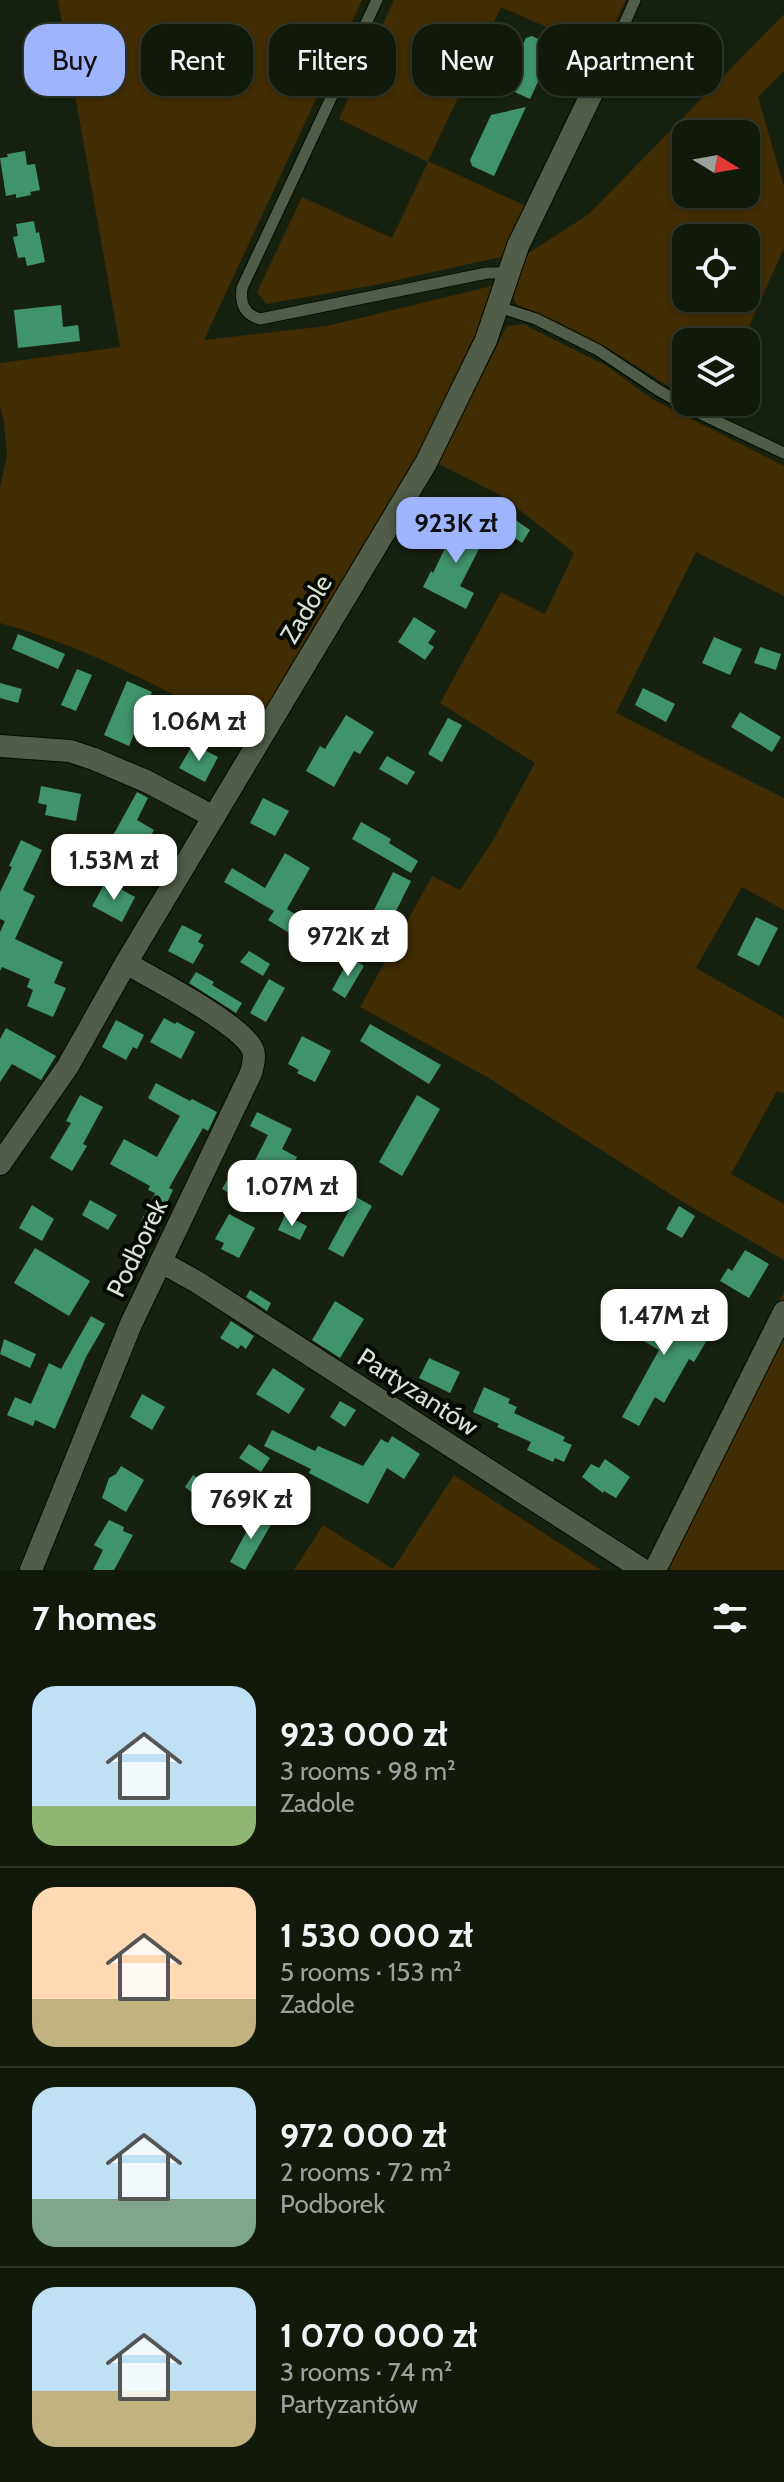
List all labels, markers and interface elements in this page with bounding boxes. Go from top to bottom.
chip: Buy [24,24,125,96]
chip: Rent [141,24,253,96]
chip: Filters [269,24,396,96]
chip: New [412,24,522,96]
chip: Apartment [538,24,722,96]
north arrow [672,120,760,208]
map controls [672,120,760,416]
button: locate [672,224,760,312]
button: layers [672,328,760,416]
pin: 923K zł [382,497,530,565]
text: 923K zł [414,507,498,539]
street label: Zadole [273,569,339,649]
pin: 1.06M zł [116,695,282,763]
text: 1.06M zł [152,705,246,737]
pin: 1.53M zł [31,834,197,902]
text: 1.53M zł [69,844,159,876]
pin: 972K zł [274,910,422,978]
text: 972K zł [307,920,389,952]
pin: 1.07M zł [209,1160,375,1228]
text: 1.07M zł [246,1170,338,1202]
street label: Podborek [100,1194,175,1302]
pin: 1.47M zł [581,1289,747,1357]
text: 1.47M zł [619,1299,709,1331]
street label: Partyzantów [351,1341,485,1443]
pin: 769K zł [177,1473,325,1541]
text: 769K zł [209,1483,293,1515]
icon: filters [708,1596,752,1640]
text: 7 homes [32,1597,157,1639]
text: 923 000 zł [280,1713,448,1755]
icon: home [96,1718,192,1814]
text: 3 rooms · 98 m² [280,1755,456,1787]
text: Zadole [280,1787,355,1819]
text: 1 530 000 zł [280,1914,473,1956]
icon: home [96,1919,192,2015]
text: 5 rooms · 153 m² [280,1956,462,1988]
text: Zadole [280,1988,355,2020]
text: 972 000 zł [280,2114,447,2156]
icon: home [96,2119,192,2215]
text: 2 rooms · 72 m² [280,2156,451,2188]
text: Podborek [280,2188,385,2220]
text: 1 070 000 zł [280,2314,477,2356]
icon: home [96,2319,192,2415]
text: 3 rooms · 74 m² [280,2356,452,2388]
text: Partyzantów [280,2388,418,2420]

